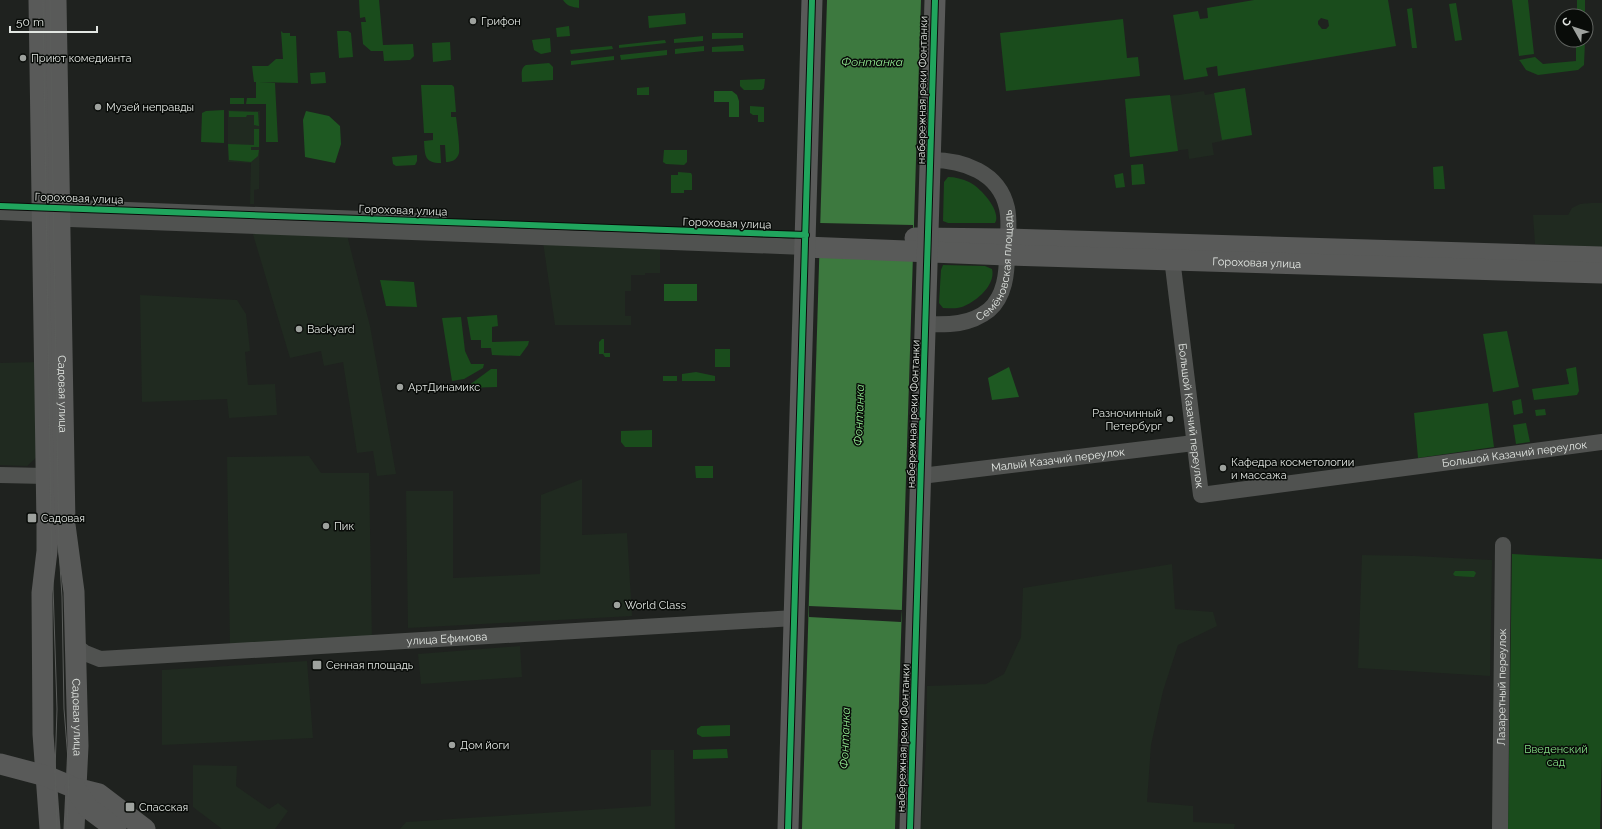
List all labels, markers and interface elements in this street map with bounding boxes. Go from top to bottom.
scale bar [10,8,97,34]
north arrow [1554,8,1594,48]
text: 50 m [16,15,44,29]
place label: Грифон [481,15,521,28]
text: С [1559,15,1574,29]
marker: Грифон [468,16,478,26]
street label: набережная реки Фонтанки [915,16,930,164]
place label: Приют комедианта [31,52,131,65]
marker: Приют комедианта [18,53,28,63]
water label: Фонтанка [841,55,903,69]
place label: Музей неправды [106,101,194,114]
marker: Музей неправды [93,102,103,112]
street label: Гороховая улица [34,190,124,207]
street label: Гороховая улица [358,202,448,219]
street label: Семёновская площадь [974,209,1016,324]
street label: Гороховая улица [682,215,772,232]
street label: Гороховая улица [1212,255,1301,271]
place label: Backyard [307,323,355,336]
marker: Backyard [294,324,304,334]
street label: набережная реки Фонтанки [904,340,923,488]
street label: Большой Казачий переулок [1175,343,1206,489]
street label: Садовая улица [55,355,69,433]
place label: АртДинамикс [408,381,480,394]
marker: АртДинамикс [395,382,405,392]
water label: Фонтанка [851,384,867,446]
place label: Разночинный Петербург [1092,407,1163,433]
marker: Разночинный Петербург [1165,414,1175,424]
street label: Большой Казачий переулок [1441,438,1588,470]
street label: Малый Казачий переулок [990,445,1126,474]
place label: Кафедра косметологии и массажа [1231,456,1354,482]
marker: Кафедра косметологии и массажа [1218,463,1228,473]
marker: Садовая [26,512,38,524]
place label: Садовая [41,512,85,525]
place label: Пик [334,520,354,533]
marker: Пик [321,521,331,531]
place label: World Class [625,599,686,612]
marker: World Class [612,600,622,610]
street label: Лазаретный переулок [1495,628,1509,746]
street label: улица Ефимова [406,630,488,648]
marker: Сенная площадь [311,659,323,671]
place label: Сенная площадь [326,659,414,672]
street label: набережная реки Фонтанки [894,664,913,812]
street label: Садовая улица [69,678,84,756]
water label: Фонтанка [837,707,853,769]
place label: Дом йоги [460,739,509,752]
marker: Дом йоги [447,740,457,750]
park label: Введенский сад [1524,743,1588,769]
marker: Спасская [124,801,136,813]
place label: Спасская [139,801,188,814]

